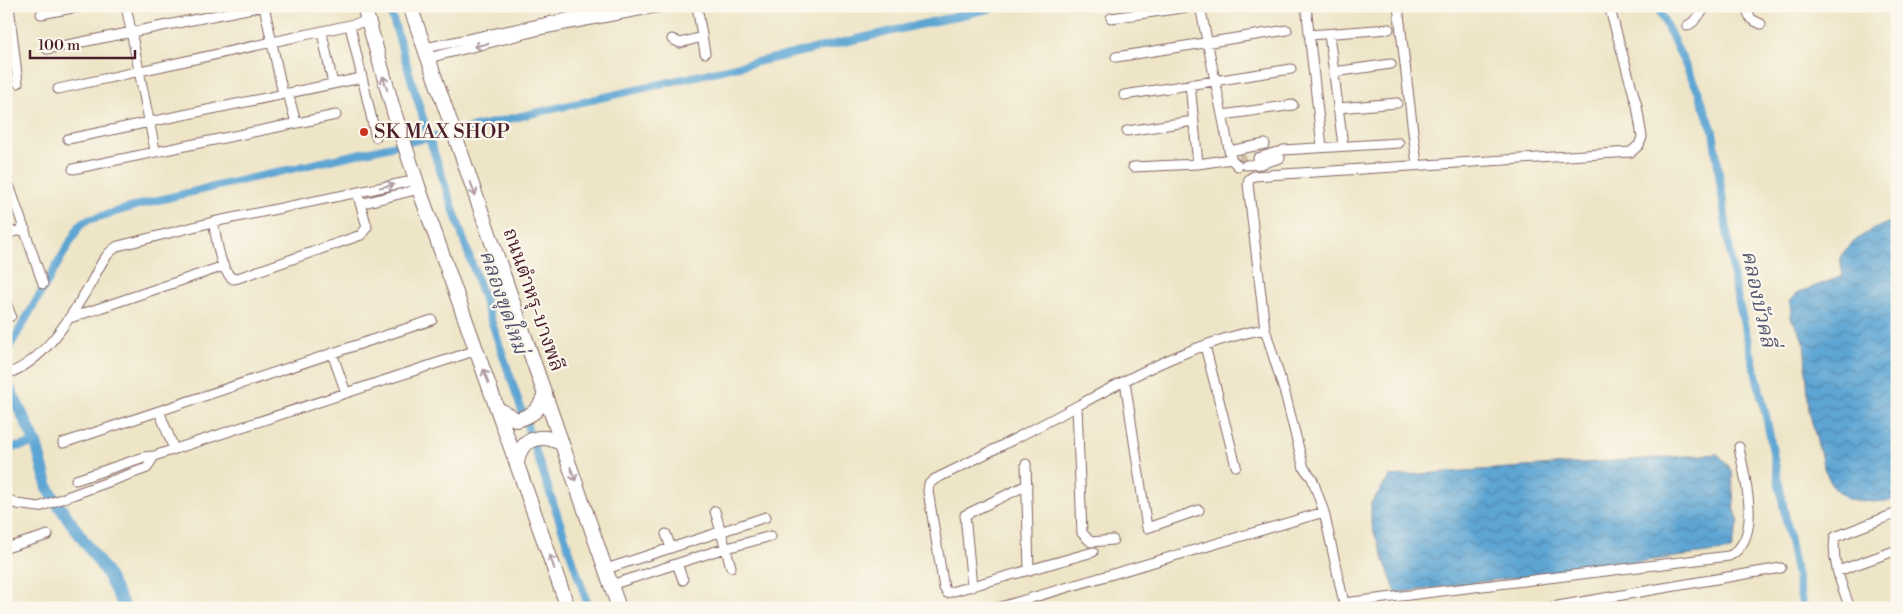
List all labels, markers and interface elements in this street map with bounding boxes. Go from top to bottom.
scale bar [30,28,135,60]
text: 100 m [38,36,80,55]
one-way arrow [473,41,489,50]
one-way arrow [380,75,390,91]
place label: SK MAX SHOP [374,120,510,145]
marker: SK MAX SHOP [358,126,370,138]
one-way arrow [378,181,394,190]
one-way arrow [469,181,478,196]
street label: ถนนตำหรุ-บางพลี [497,225,569,375]
water label: คลองขุดใหม่ [473,246,537,360]
water label: คลองบัวคลี่ [1735,247,1786,353]
one-way arrow [481,368,490,384]
one-way arrow [569,466,578,482]
one-way arrow [547,555,556,570]

